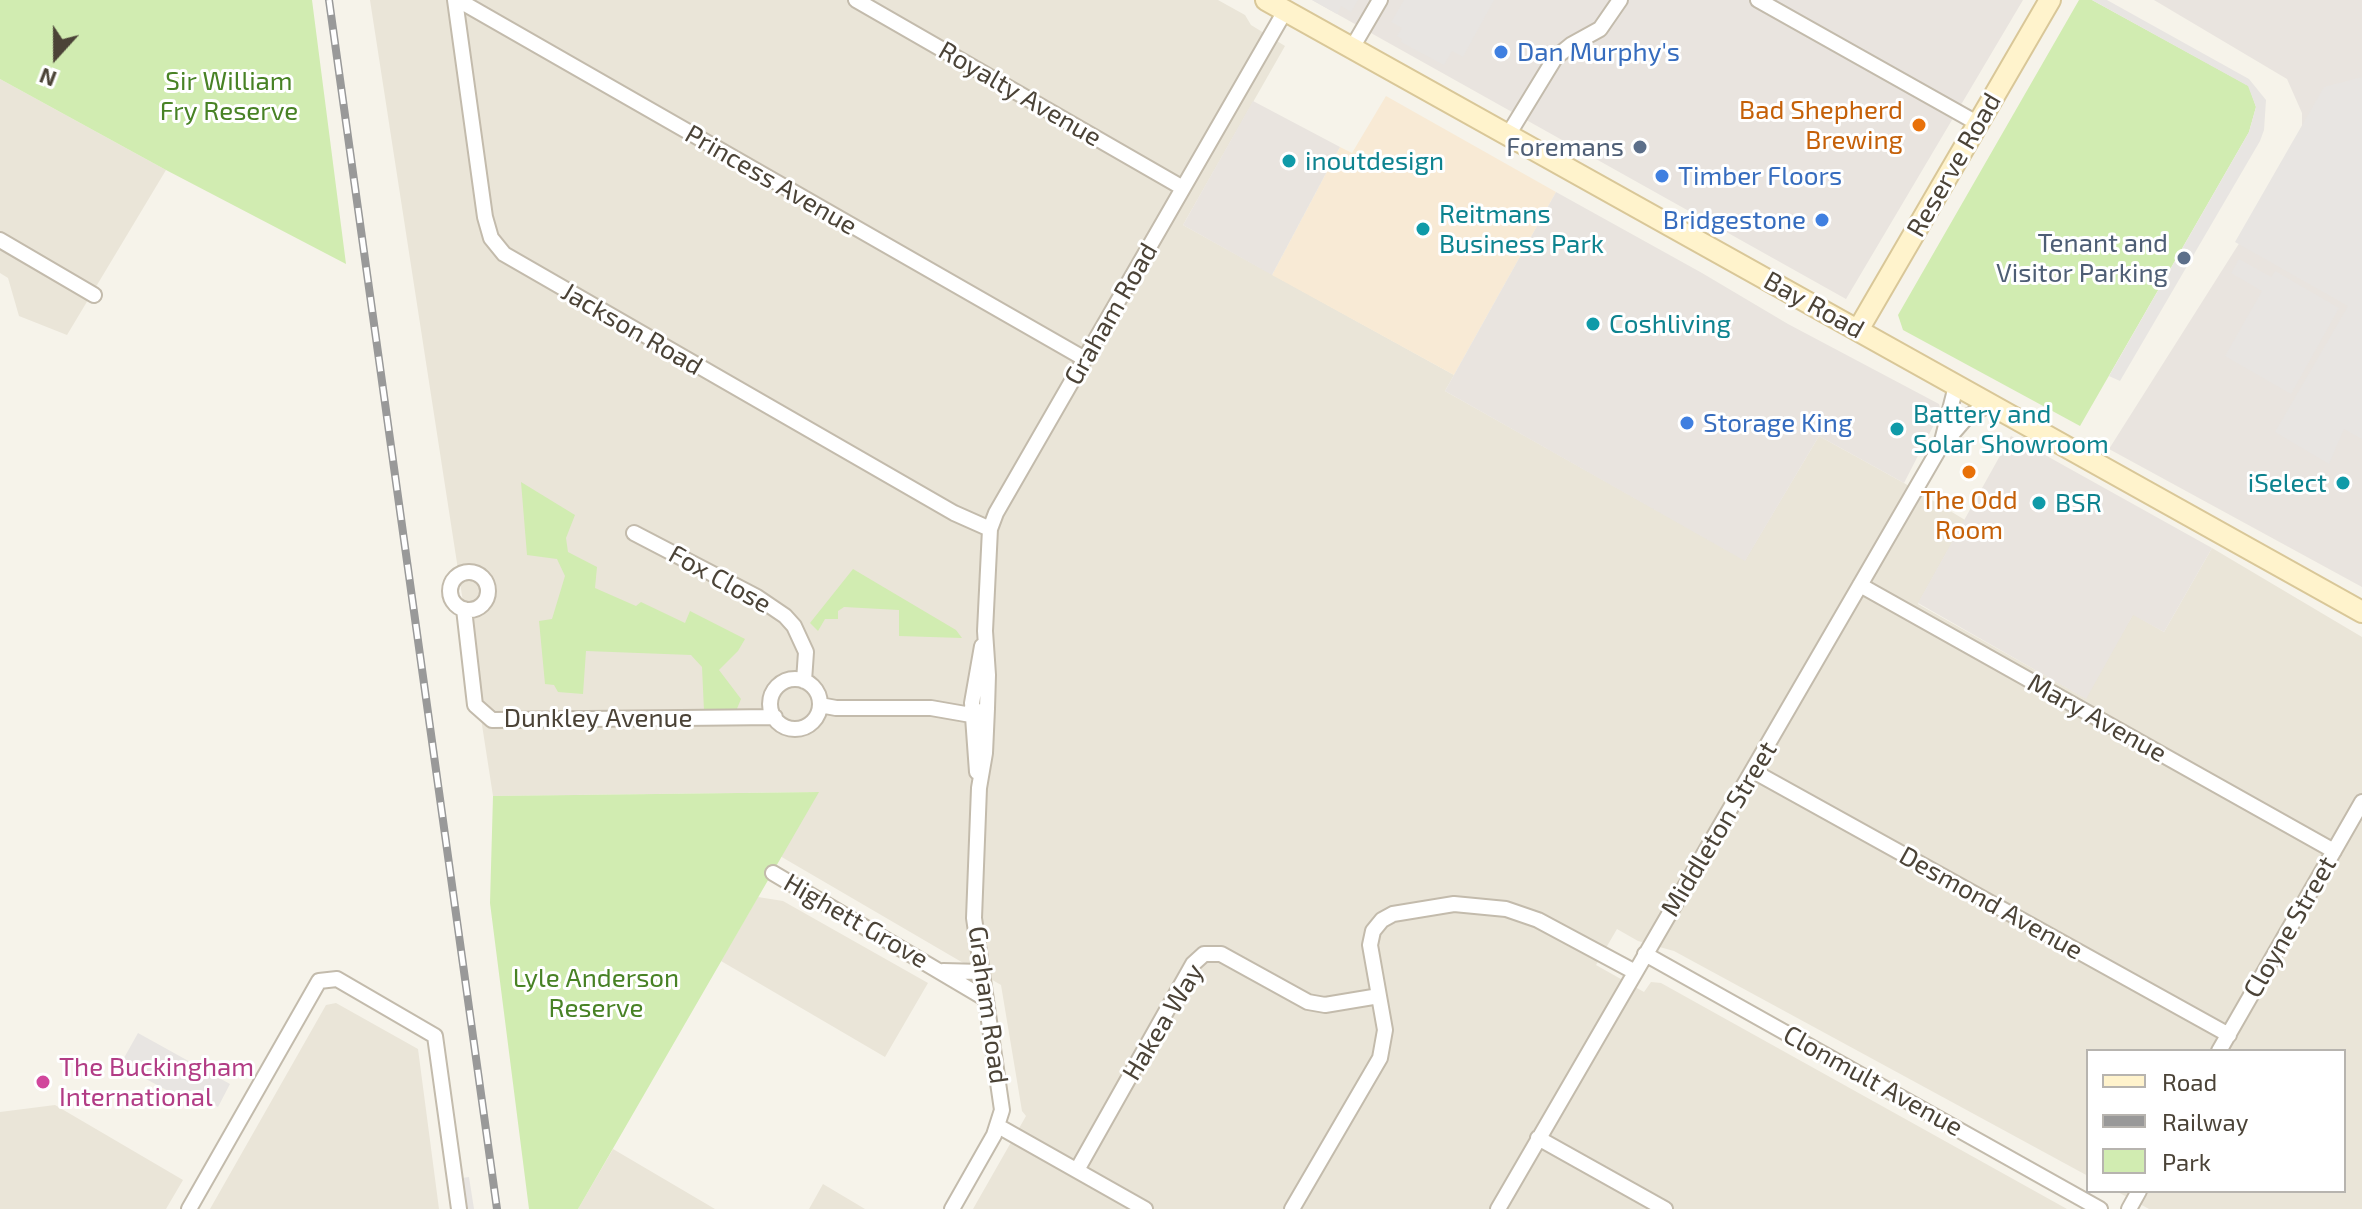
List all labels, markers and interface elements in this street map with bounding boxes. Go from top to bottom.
north arrow [16,16,96,96]
street label: Royalty Avenue [933,35,1107,153]
place label: Dan Murphy's [1517,36,1680,68]
marker: Dan Murphy's [1492,43,1510,61]
text: N [35,63,59,93]
park label: Sir William Fry Reserve [160,65,298,126]
street label: Reserve Road [1900,88,2008,242]
place label: Bad Shepherd Brewing [1739,94,1903,156]
marker: Bad Shepherd Brewing [1910,116,1928,134]
street label: Princess Avenue [680,118,862,242]
place label: Foremans [1506,131,1624,163]
marker: Foremans [1631,138,1649,156]
place label: inoutdesign [1305,145,1444,177]
marker: inoutdesign [1280,152,1298,170]
place label: Timber Floors [1678,160,1842,192]
marker: Timber Floors [1653,167,1671,185]
place label: Reitmans Business Park [1439,198,1604,260]
place label: Bridgestone [1663,204,1806,236]
marker: Bridgestone [1813,211,1831,229]
marker: Reitmans Business Park [1414,220,1432,238]
place label: Tenant and Visitor Parking [1996,227,2168,288]
street label: Graham Road [1058,237,1164,391]
marker: Tenant and Visitor Parking [2175,249,2193,267]
street label: Bay Road [1758,265,1870,345]
street label: Jackson Road [556,276,708,382]
place label: Coshliving [1609,308,1731,340]
marker: Coshliving [1584,315,1602,333]
place label: Battery and Solar Showroom [1913,398,2109,460]
place label: Storage King [1703,407,1852,439]
marker: Storage King [1678,414,1696,432]
marker: Battery and Solar Showroom [1888,420,1906,438]
marker: The Odd Room [1960,463,1978,481]
place label: iSelect [2248,467,2327,499]
marker: iSelect [2334,474,2352,492]
place label: The Odd Room [1920,484,2018,546]
place label: BSR [2055,487,2102,519]
marker: BSR [2030,494,2048,512]
street label: Fox Close [663,538,777,620]
street label: Mary Avenue [2022,667,2172,769]
street label: Dunkley Avenue [504,702,692,734]
street label: Middleton Street [1654,736,1784,922]
street label: Desmond Avenue [1894,840,2088,966]
street label: Cloyne Street [2237,851,2343,1003]
street label: Highett Grove [778,867,934,975]
street label: Graham Road [961,924,1015,1086]
street label: Hakea Way [1116,958,1210,1086]
park label: Lyle Anderson Reserve [513,962,679,1024]
street label: Clonmult Avenue [1778,1019,1968,1143]
legend [2086,1049,2346,1193]
place label: The Buckingham International [59,1051,254,1112]
text: Road [2162,1067,2217,1096]
marker: The Buckingham International [34,1073,52,1091]
text: Railway [2162,1107,2248,1136]
text: Park [2162,1147,2211,1176]

